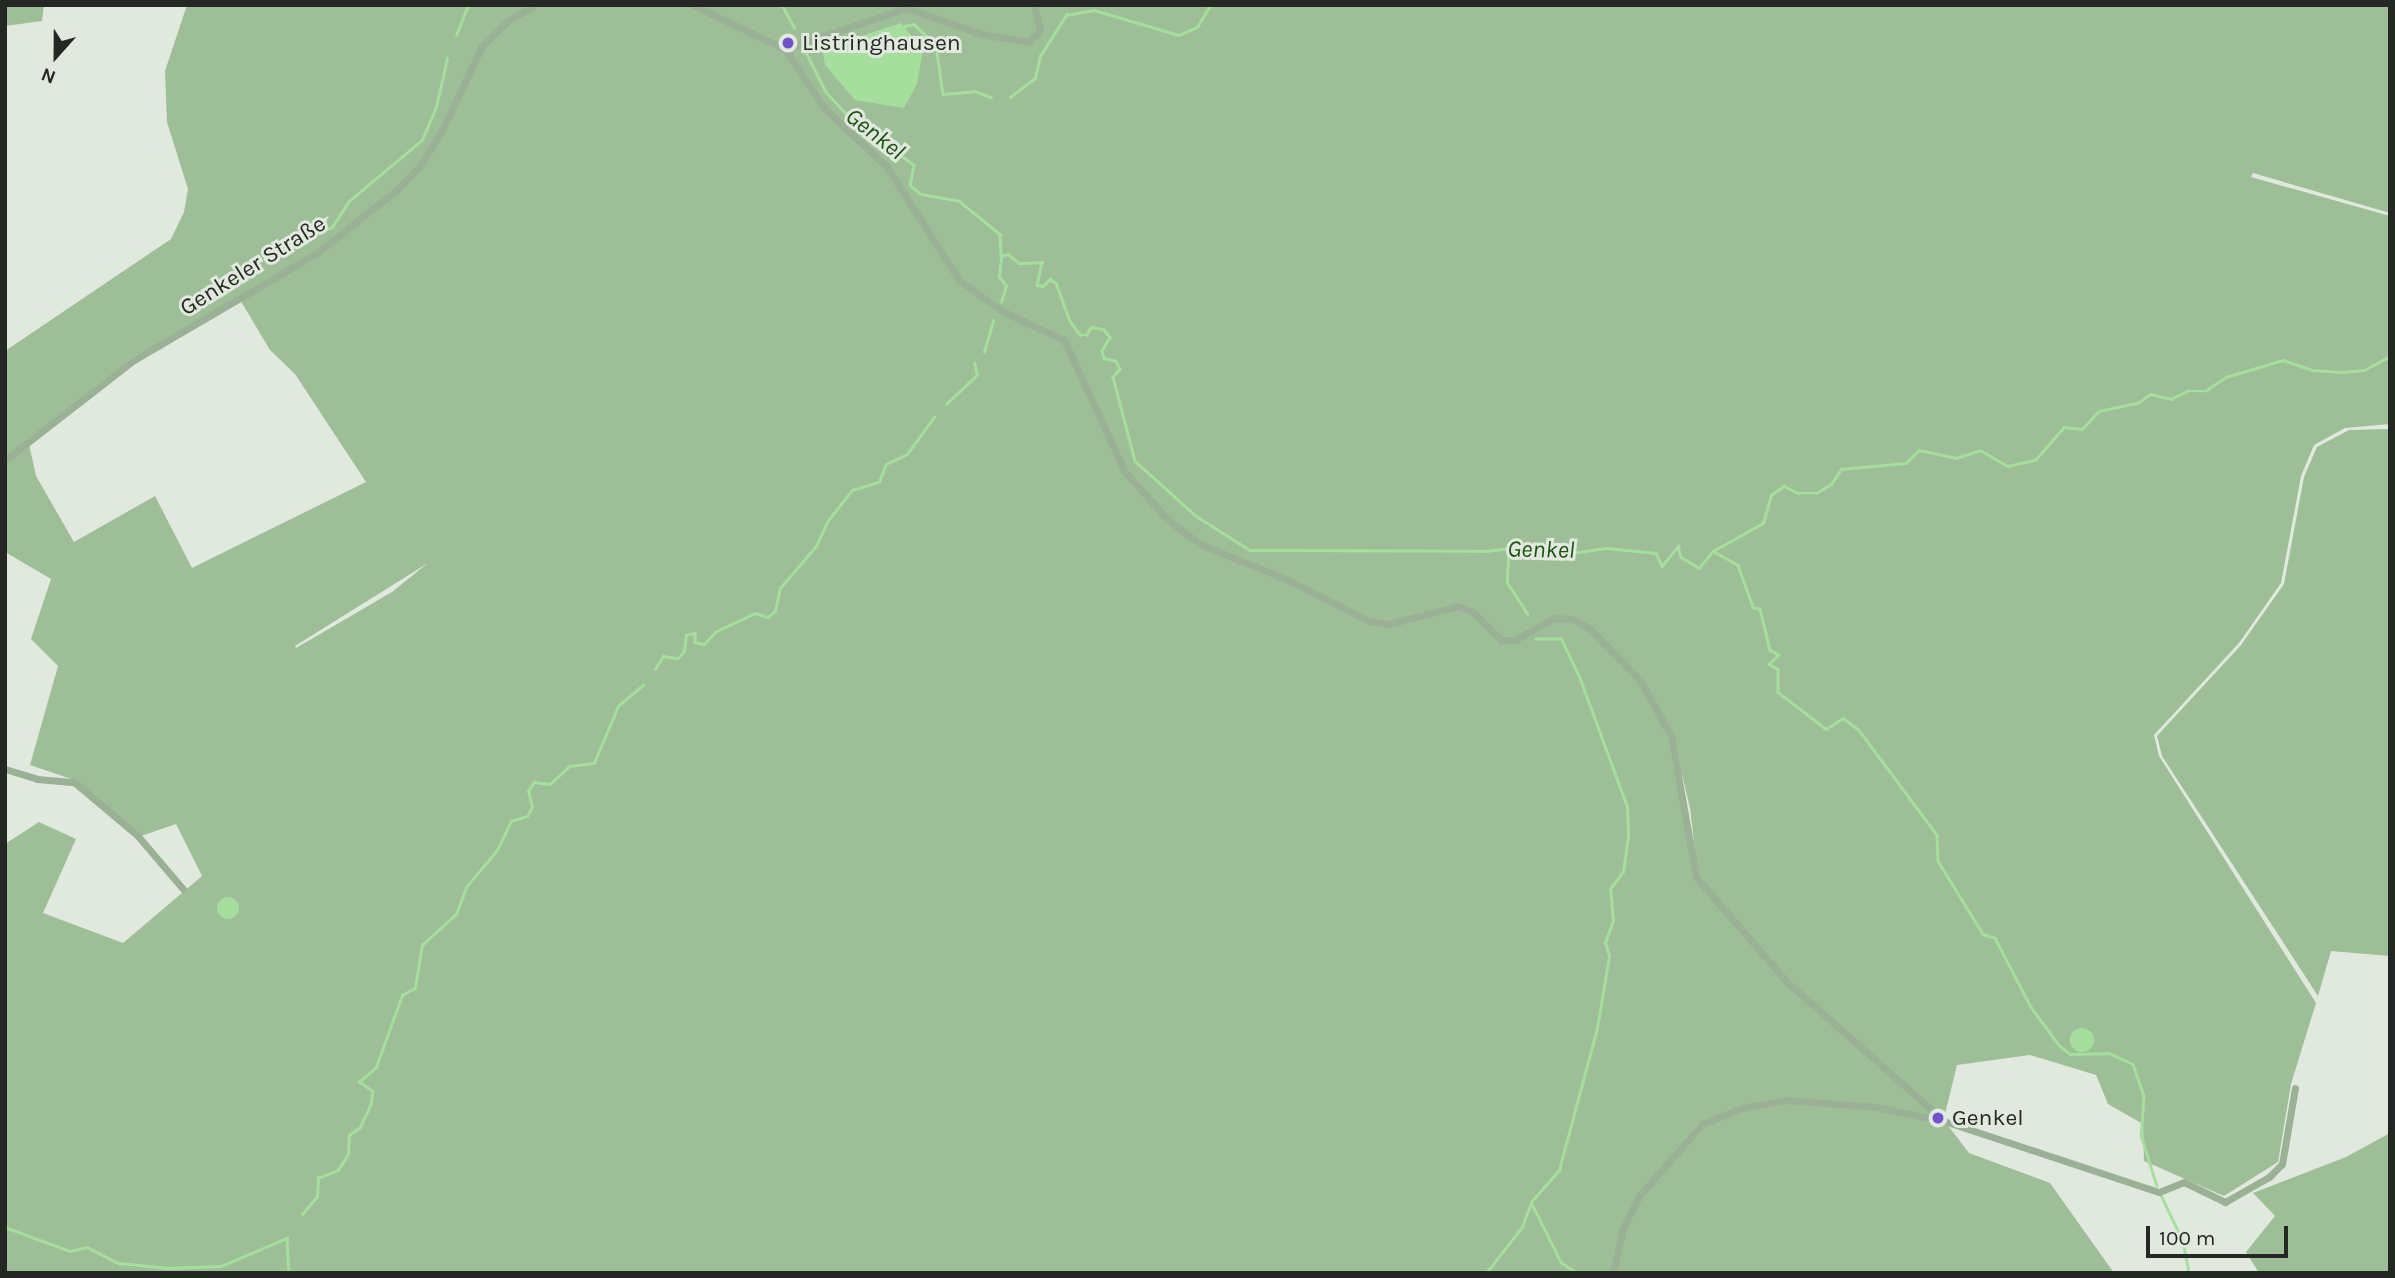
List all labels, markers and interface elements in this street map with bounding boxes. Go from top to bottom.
north arrow [21,21,91,91]
place label: Listringhausen [802,29,961,57]
marker: Listringhausen [780,35,796,51]
text: N [38,63,59,88]
water label: Genkel [840,102,910,166]
street label: Genkeler Straße [175,210,331,322]
water label: Genkel [1507,535,1575,565]
place label: Genkel [1952,1104,2024,1132]
marker: Genkel [1930,1110,1946,1126]
scale bar [2150,1212,2292,1256]
text: 100 m [2159,1226,2216,1250]

